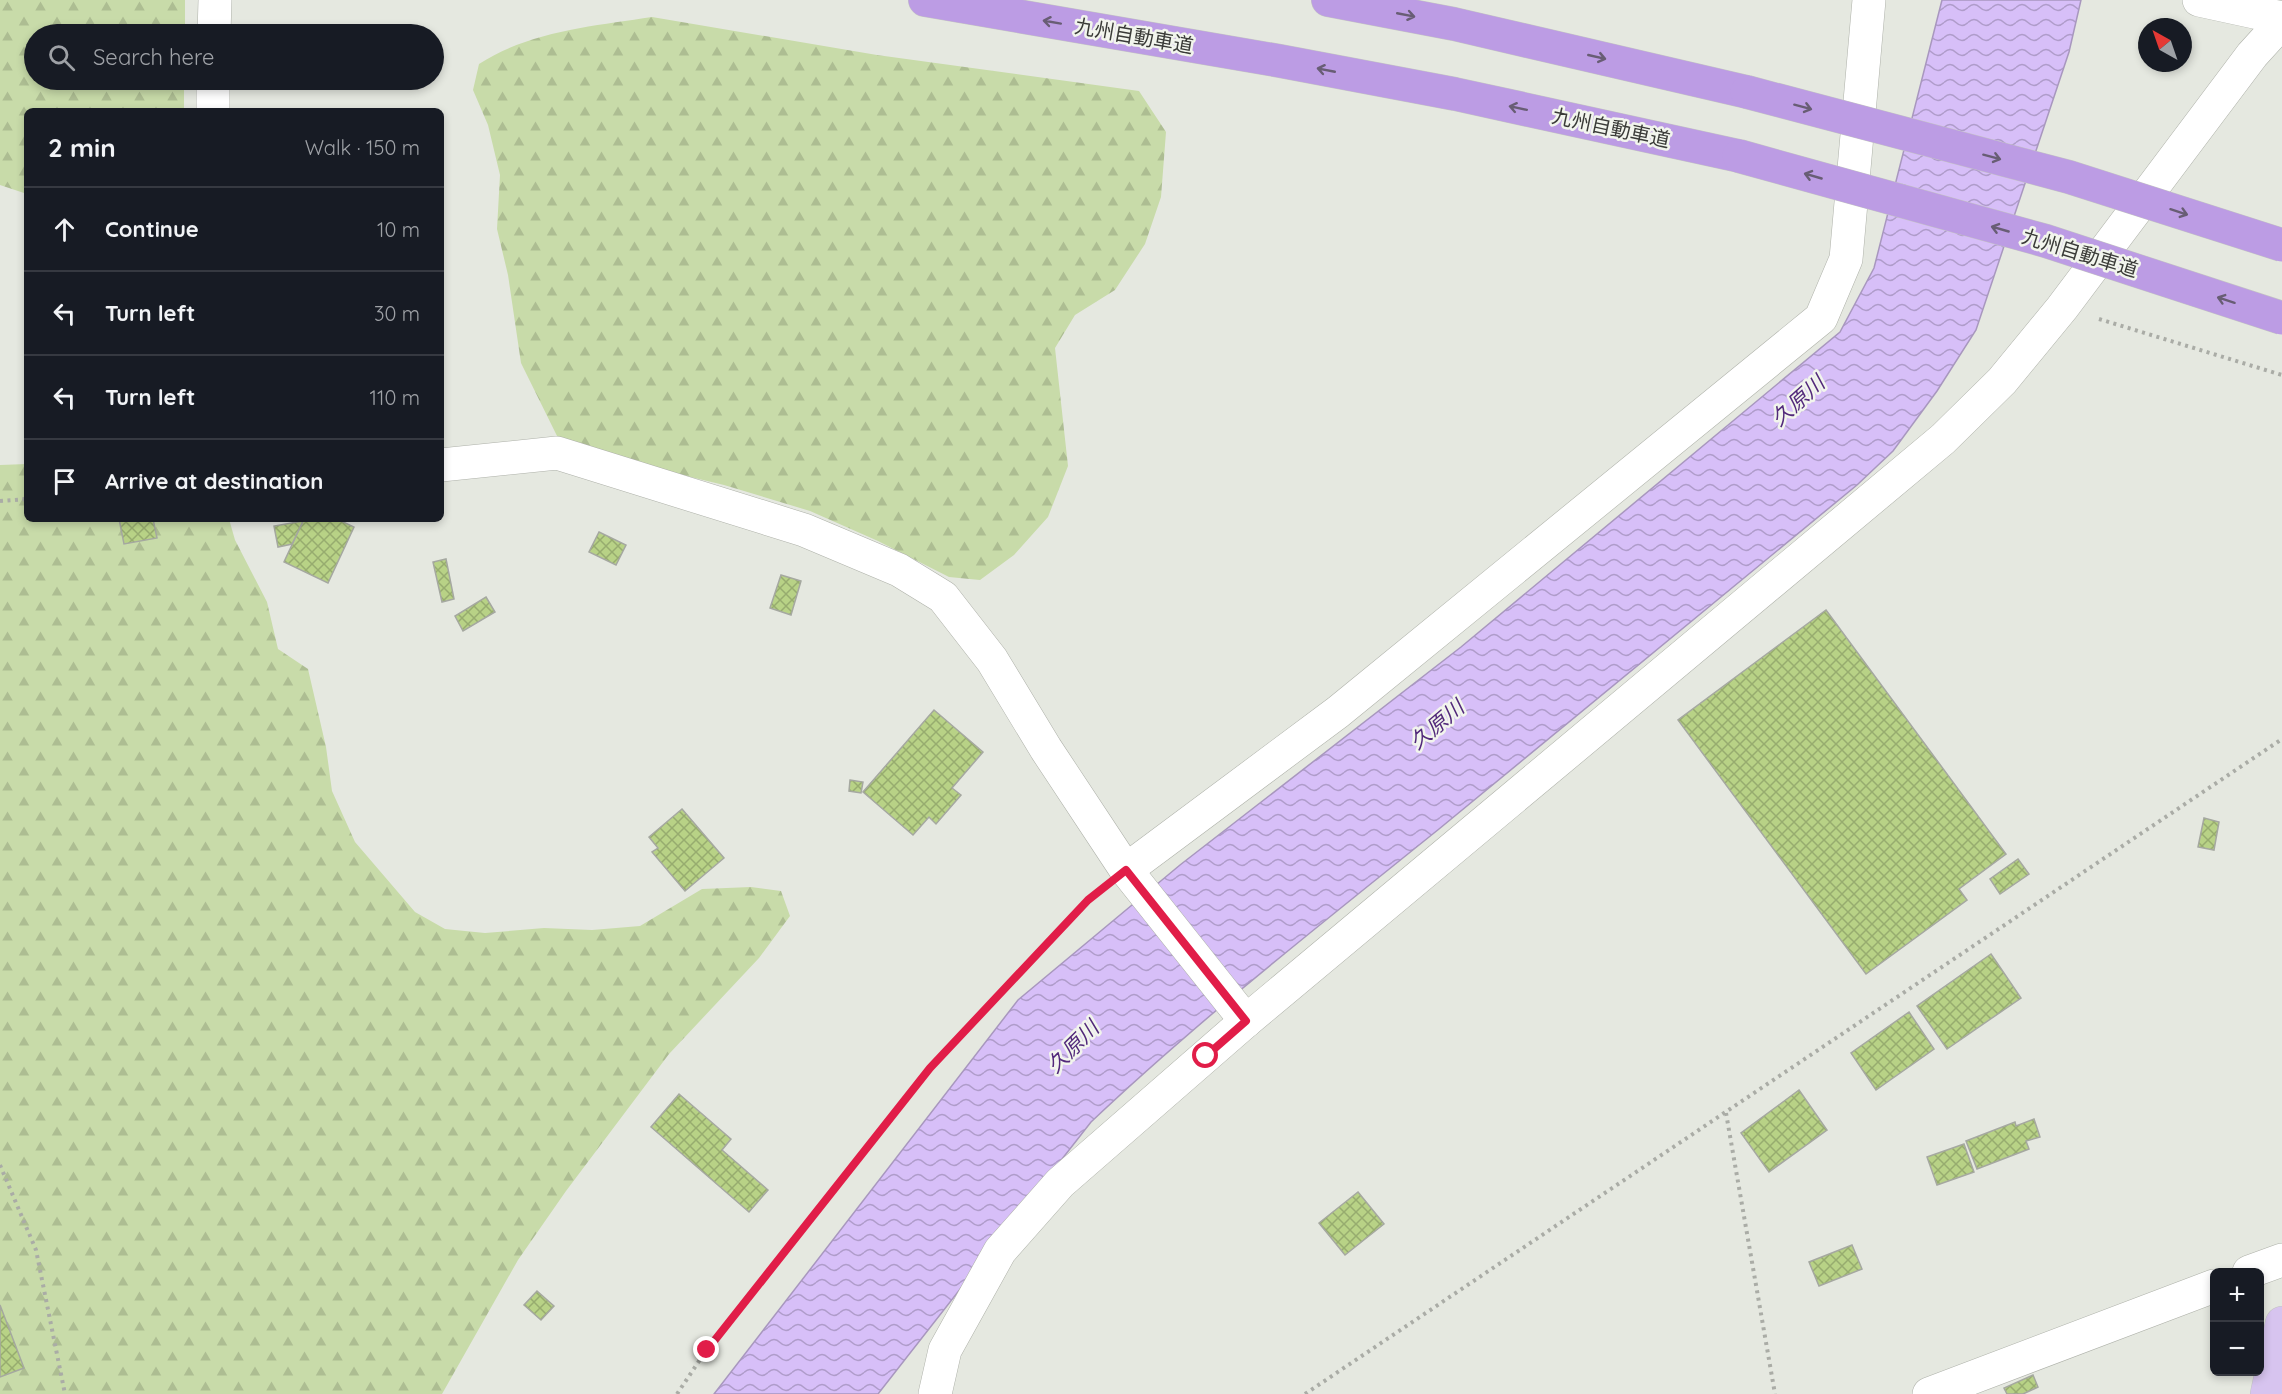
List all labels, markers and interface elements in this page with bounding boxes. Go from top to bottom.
one-way arrow [1396,10,1416,21]
street label: 九州自動車道 [1073,13,1195,58]
one-way arrow [1042,16,1062,27]
north arrow [2138,18,2192,72]
search box [24,24,444,90]
icon: search [45,41,78,74]
text: Search here [93,43,214,71]
one-way arrow [1587,52,1606,64]
one-way arrow [1317,64,1337,75]
one-way arrow [1508,102,1528,113]
one-way arrow [1793,102,1812,114]
street label: 九州自動車道 [1550,103,1672,152]
text: 2 min [48,131,116,164]
text: Walk · 150 m [305,135,420,160]
one-way arrow [1982,152,2001,163]
one-way arrow [1803,170,1822,181]
one-way arrow [2169,207,2188,218]
icon: ahead [48,213,81,246]
text: Continue [105,215,199,243]
text: 10 m [377,217,420,242]
one-way arrow [1991,222,2010,234]
street label: 九州自動車道 [2019,223,2141,282]
one-way arrow [2217,294,2236,305]
icon: left [48,297,81,330]
text: Turn left [105,299,195,327]
text: 30 m [374,301,420,326]
water label: 久原川 [1765,368,1831,431]
icon: left [48,381,81,414]
text: Turn left [105,383,195,411]
text: 110 m [370,385,420,410]
icon: arrive [48,465,81,498]
text: Arrive at destination [105,467,323,495]
water label: 久原川 [1404,693,1470,754]
water label: 久原川 [1041,1013,1105,1078]
route start [1192,1042,1218,1068]
map controls [2210,1268,2264,1376]
button: + [2210,1268,2264,1322]
button: − [2210,1322,2264,1376]
route end [693,1336,719,1362]

